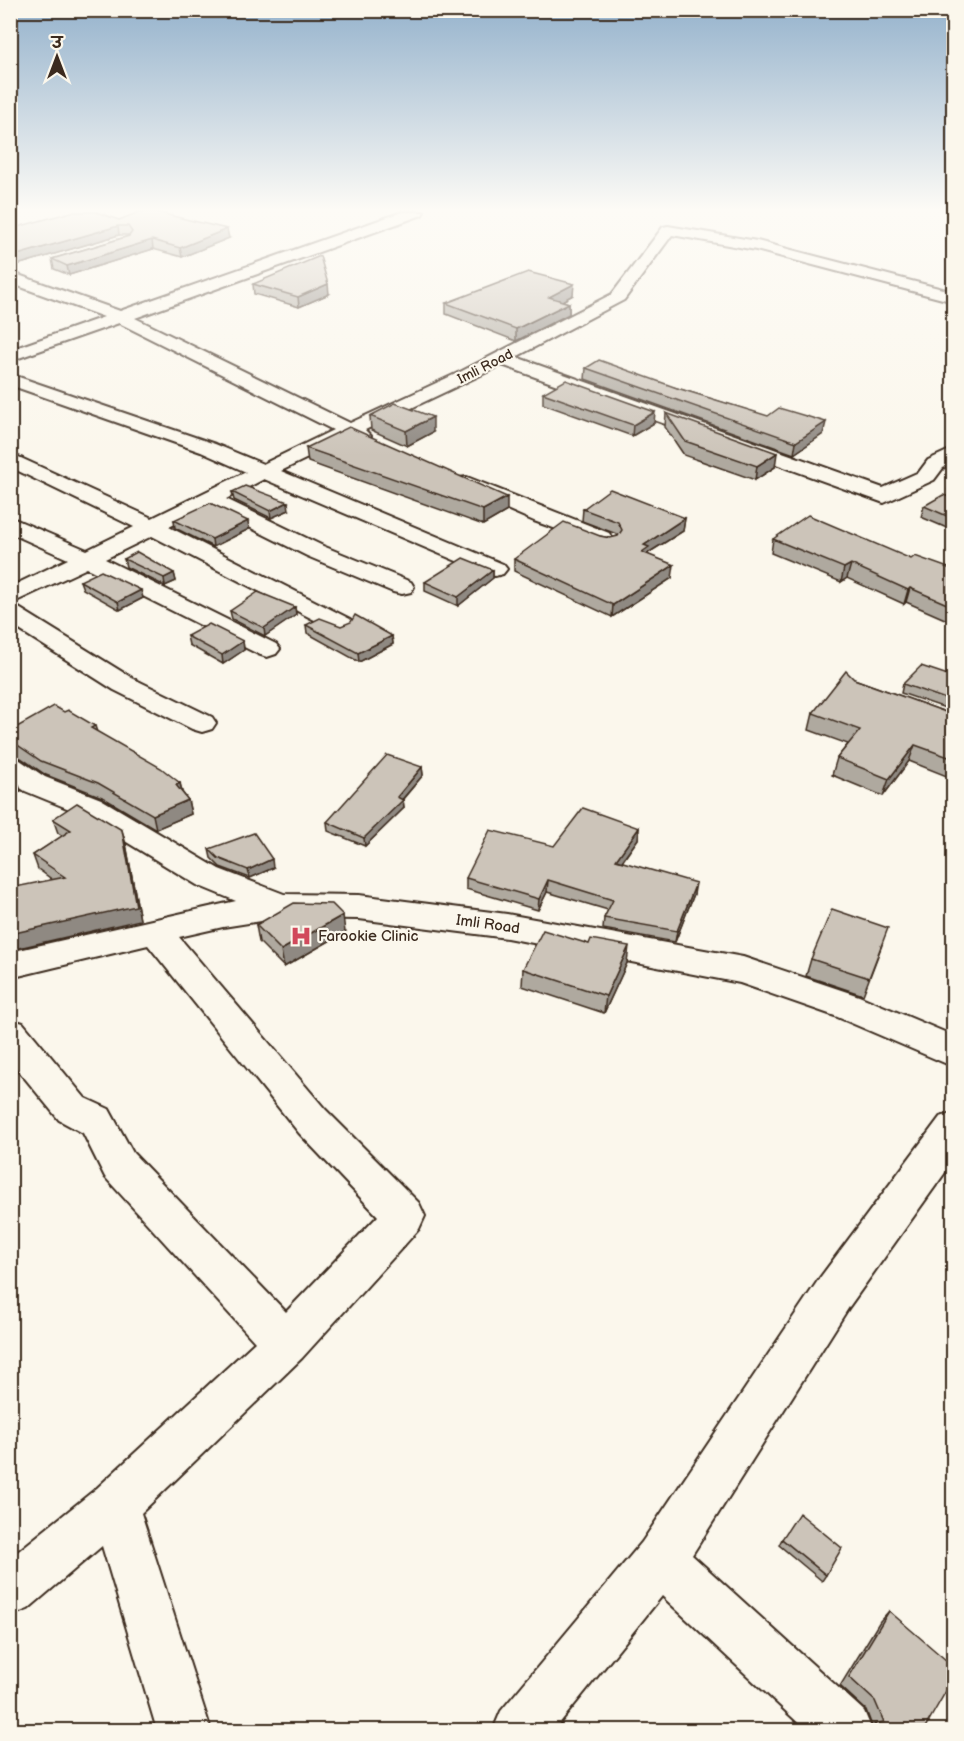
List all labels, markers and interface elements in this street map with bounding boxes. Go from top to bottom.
north arrow [27,27,87,87]
text: उ [50,34,64,53]
street label: Imli Road [455,345,516,388]
street label: Imli Road [455,911,521,938]
hospital icon: Farookie Clinic [289,924,313,948]
place label: Farookie Clinic [318,927,418,946]

